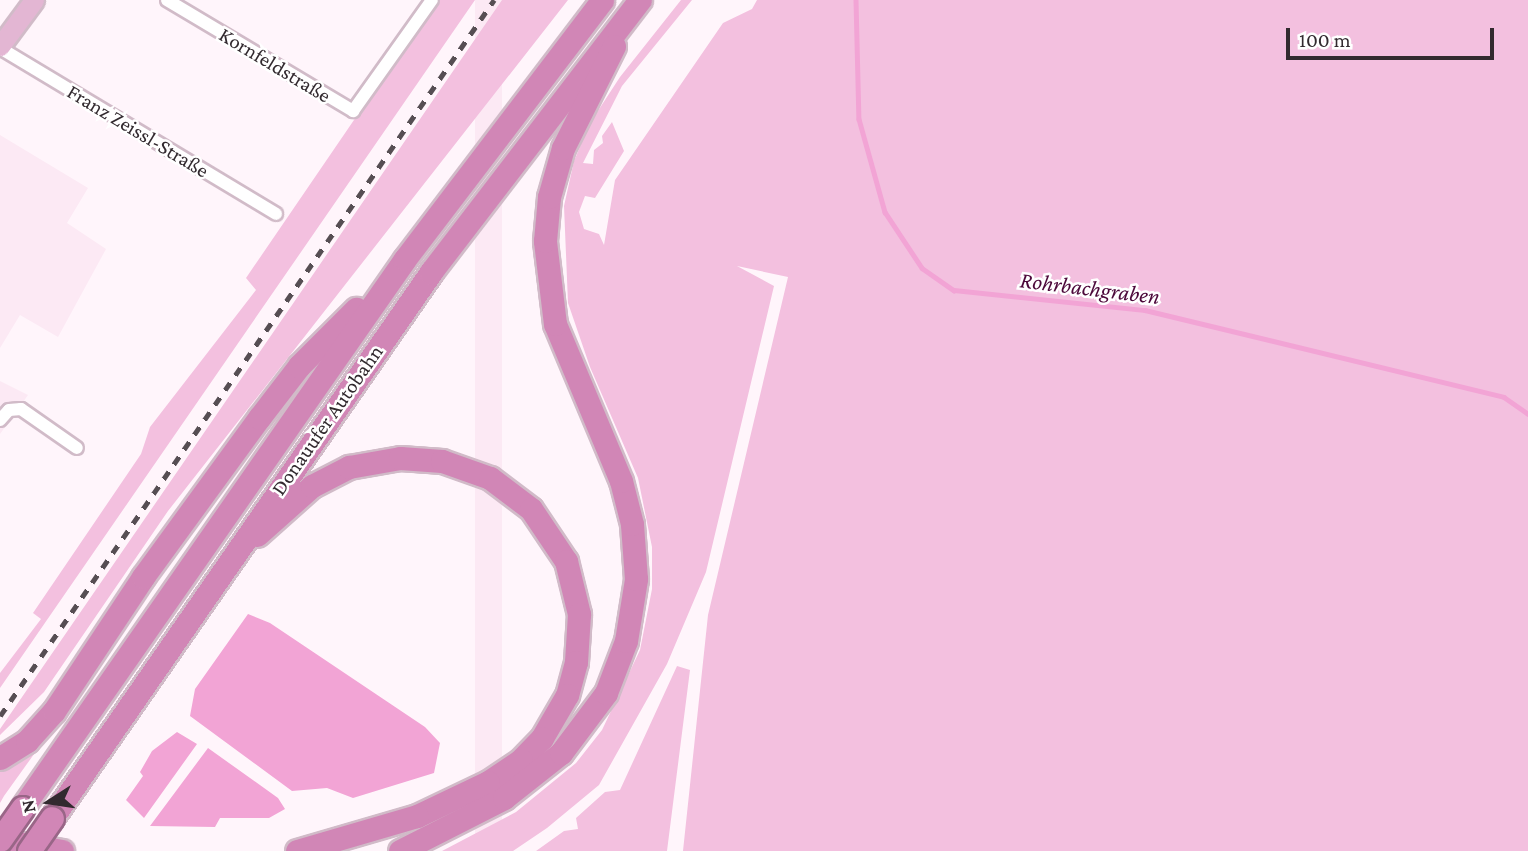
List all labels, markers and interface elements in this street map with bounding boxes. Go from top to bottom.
scale bar [1290,14,1498,58]
street label: Kornfeldstraße [215,22,335,108]
text: 100 m [1299,28,1351,52]
street label: Franz Zeissl-Straße [63,79,213,183]
water label: Rohrbachgraben [1019,266,1161,310]
street label: Donauufer Autobahn [266,340,388,500]
north arrow [14,767,84,837]
text: N [16,798,40,815]

